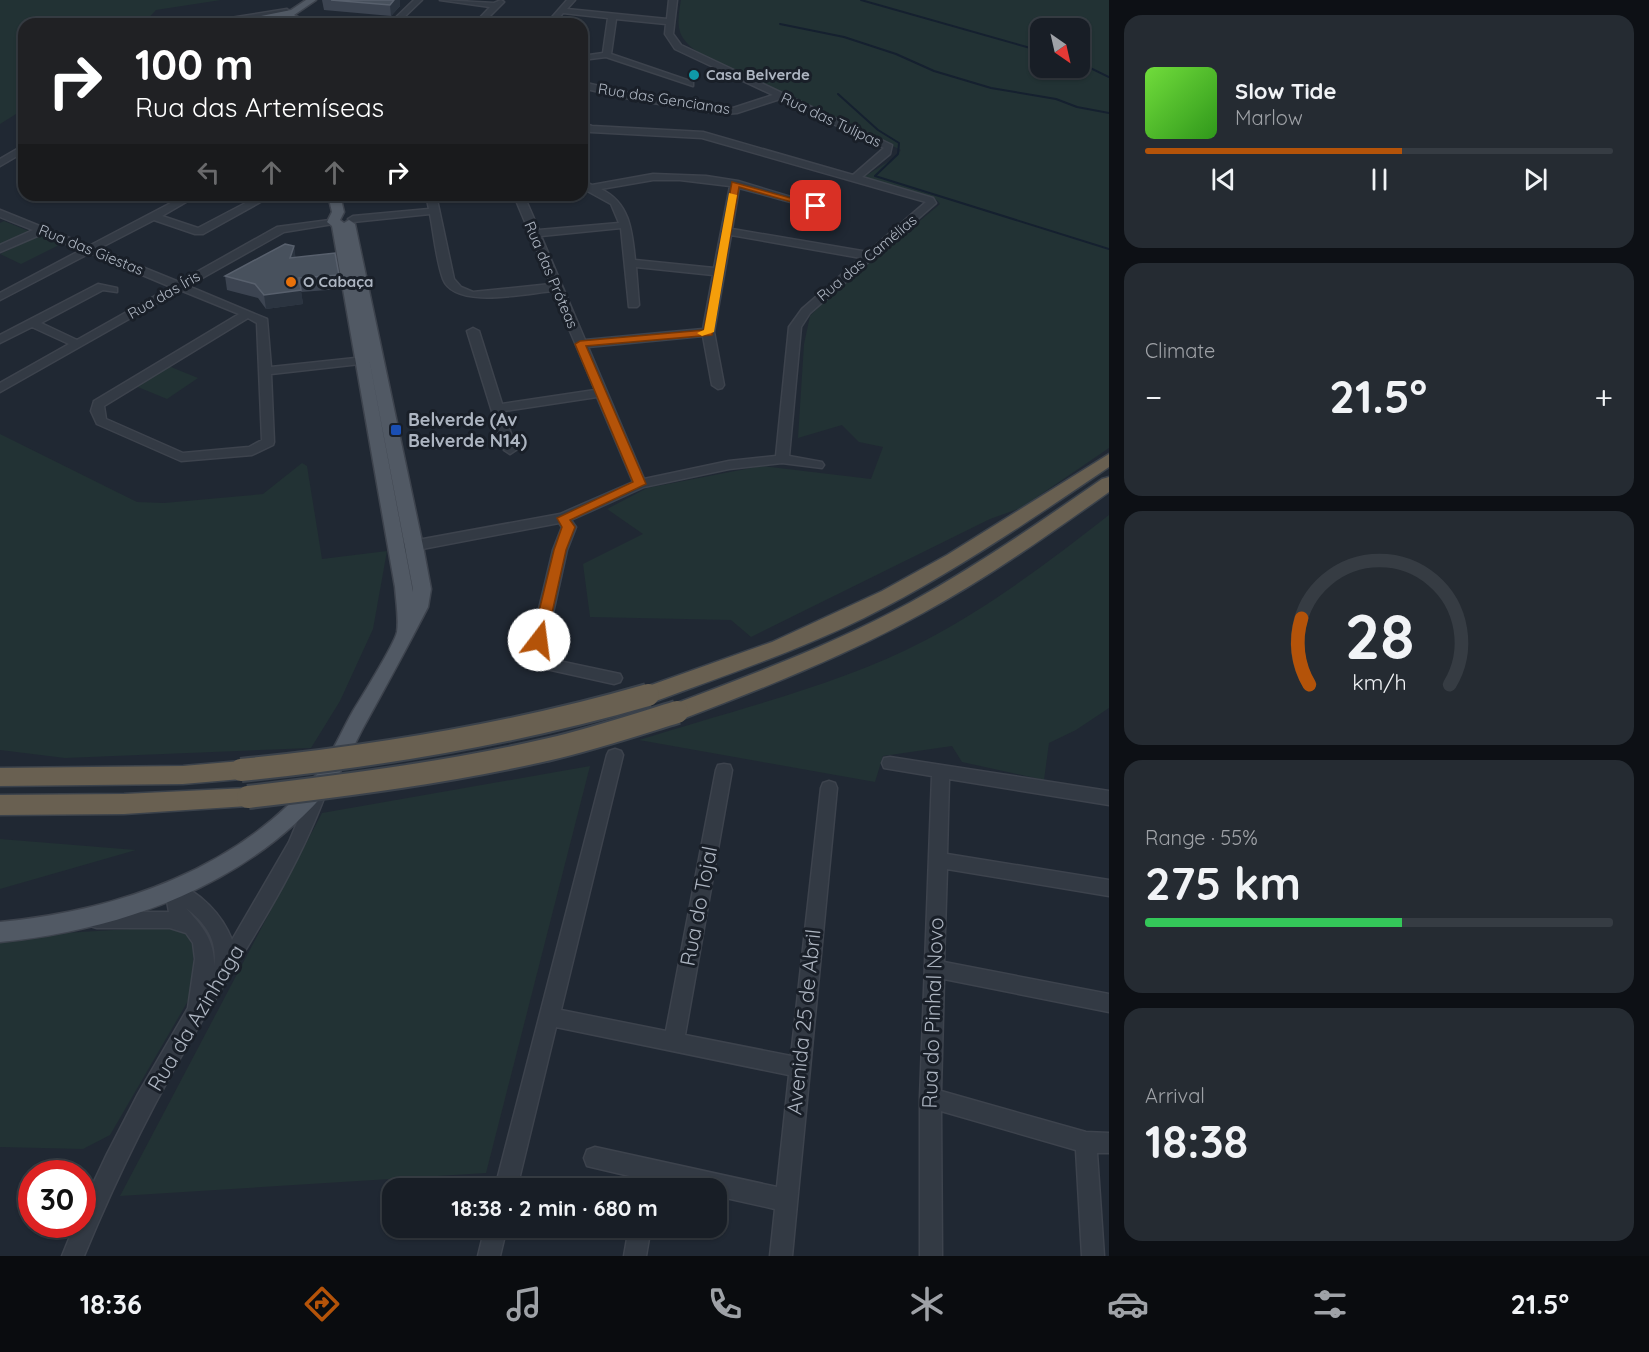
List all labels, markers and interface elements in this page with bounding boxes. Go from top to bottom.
north arrow [1030,18,1090,78]
map controls [1030,18,1090,78]
text: 100 m [135,38,253,91]
icon: right [36,42,114,120]
place label: Casa Belverde [706,65,810,84]
marker: Casa Belverde [687,68,701,82]
text: Slow Tide [1235,77,1336,105]
street label: Rua das Gencianas [597,79,731,118]
street label: Rua das Tulipas [778,88,884,151]
text: Rua das Artemíseas [135,90,384,124]
text: Marlow [1235,105,1303,130]
icon: left [192,156,225,189]
icon: ahead [255,156,288,189]
icon: ahead [318,156,351,189]
icon: right [381,156,414,189]
icon: previous [1207,163,1240,196]
icon: pause [1363,163,1396,196]
icon: next [1519,163,1552,196]
pin [790,180,841,231]
icon: arrive [799,189,832,222]
street label: Rua das Camélias [813,210,921,305]
street label: Rua das Próteas [520,218,583,331]
street label: Rua das Giestas [36,220,146,279]
street label: Rua das Íris [124,266,203,323]
place label: O Cabaça [303,272,373,291]
marker: O Cabaça [284,275,298,289]
text: Climate [1145,338,1215,363]
text: 21.5° [1329,368,1427,424]
text: − [1145,376,1162,417]
text: + [1594,376,1613,417]
place label: Belverde (Av Belverde N14) [408,408,527,452]
marker: Belverde (Av Belverde N14) [389,423,403,437]
text: 28 [1344,597,1414,675]
position arrow [507,608,571,672]
text: km/h [1352,669,1406,695]
text: Range · 55% [1145,825,1258,850]
street label: Rua do Tojal [674,844,722,968]
text: 275 km [1145,855,1301,911]
street label: Rua do Pinhal Novo [916,917,948,1109]
street label: Avenida 25 de Abril [780,928,826,1116]
street label: Rua da Azinhaga [141,940,249,1095]
text: Arrival [1145,1083,1205,1108]
text: 18:38 [1145,1113,1248,1169]
speed limit sign: 30 [18,1160,96,1238]
text: 18:38 · 2 min · 680 m [451,1194,658,1222]
icon: directions [301,1283,343,1325]
icon: music [503,1283,545,1325]
icon: phone [704,1283,746,1325]
icon: climate [906,1283,948,1325]
icon: car [1107,1283,1149,1325]
icon: filters [1309,1283,1351,1325]
text: 18:36 [80,1287,142,1321]
text: 21.5° [1510,1287,1569,1321]

